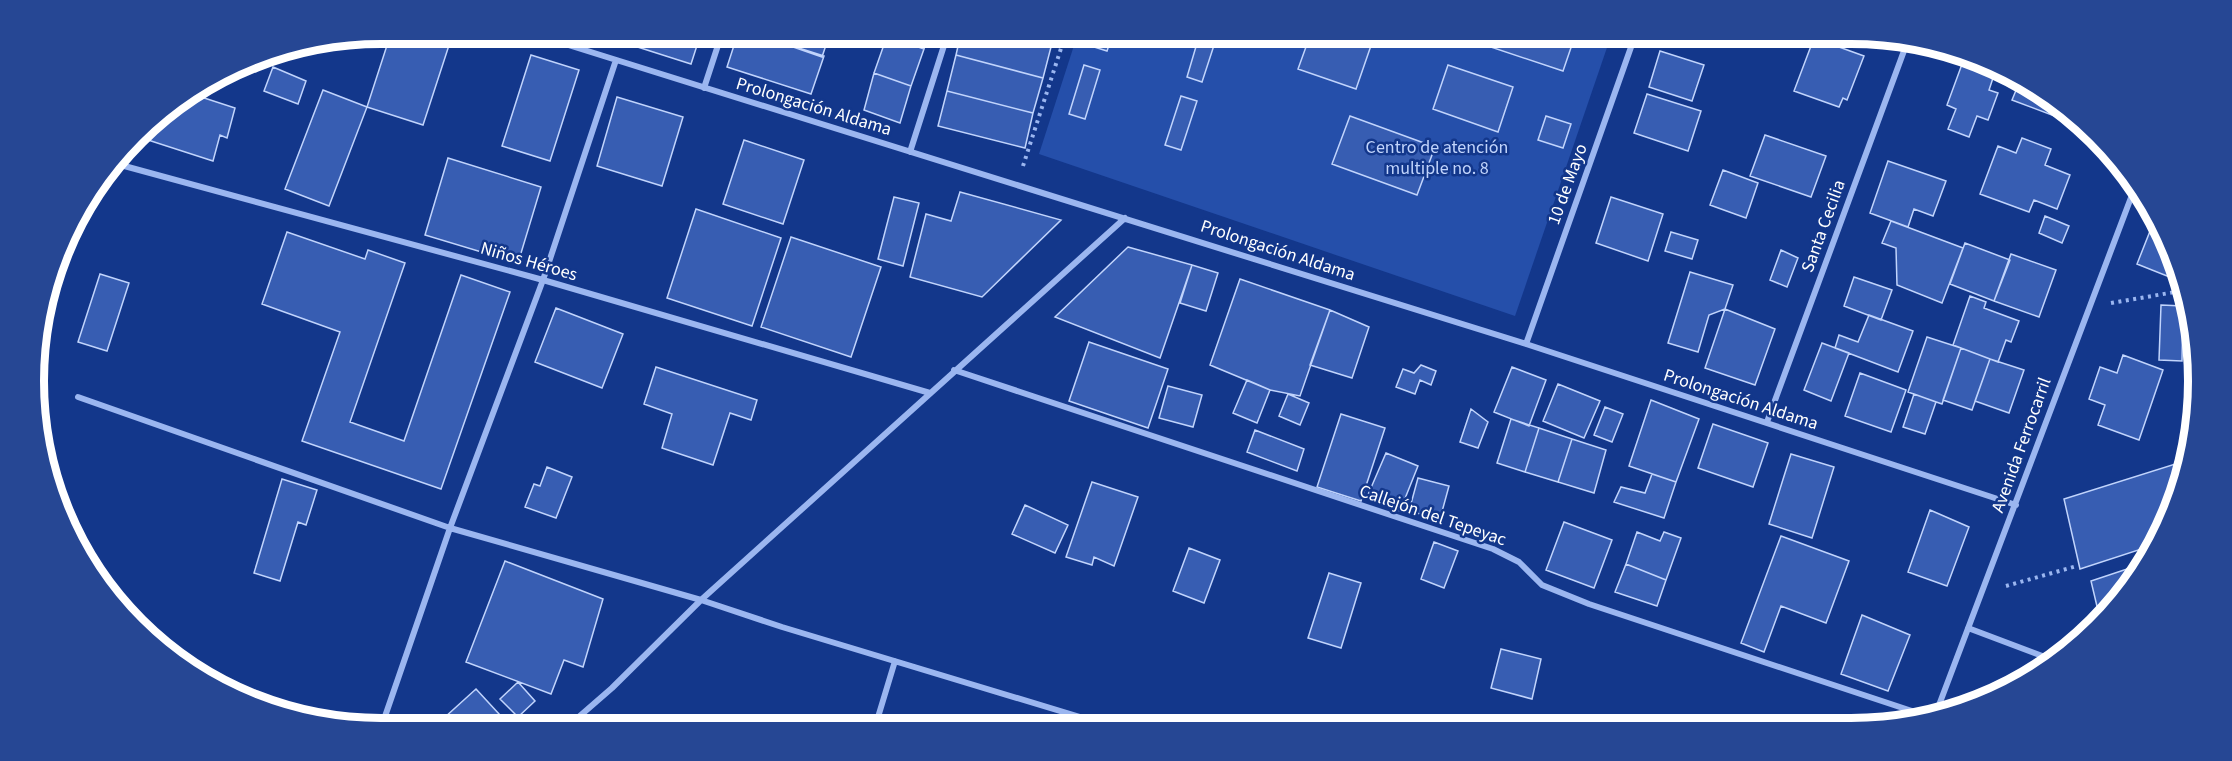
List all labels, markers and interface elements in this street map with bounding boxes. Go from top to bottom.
street label: Prolongación Aldama [733,71,895,142]
park label: Centro de atención multiple no. 8 [1366,135,1508,181]
street label: 10 de Mayo [1541,140,1594,228]
street label: Santa Cecilia [1795,176,1852,276]
street label: Prolongación Aldama [1197,214,1358,287]
street label: Niños Héroes [477,236,580,287]
street label: Prolongación Aldama [1660,363,1821,436]
street label: Avenida Ferrocarril [1985,374,2058,516]
street label: Callejón del Tepeyac [1356,479,1510,552]

